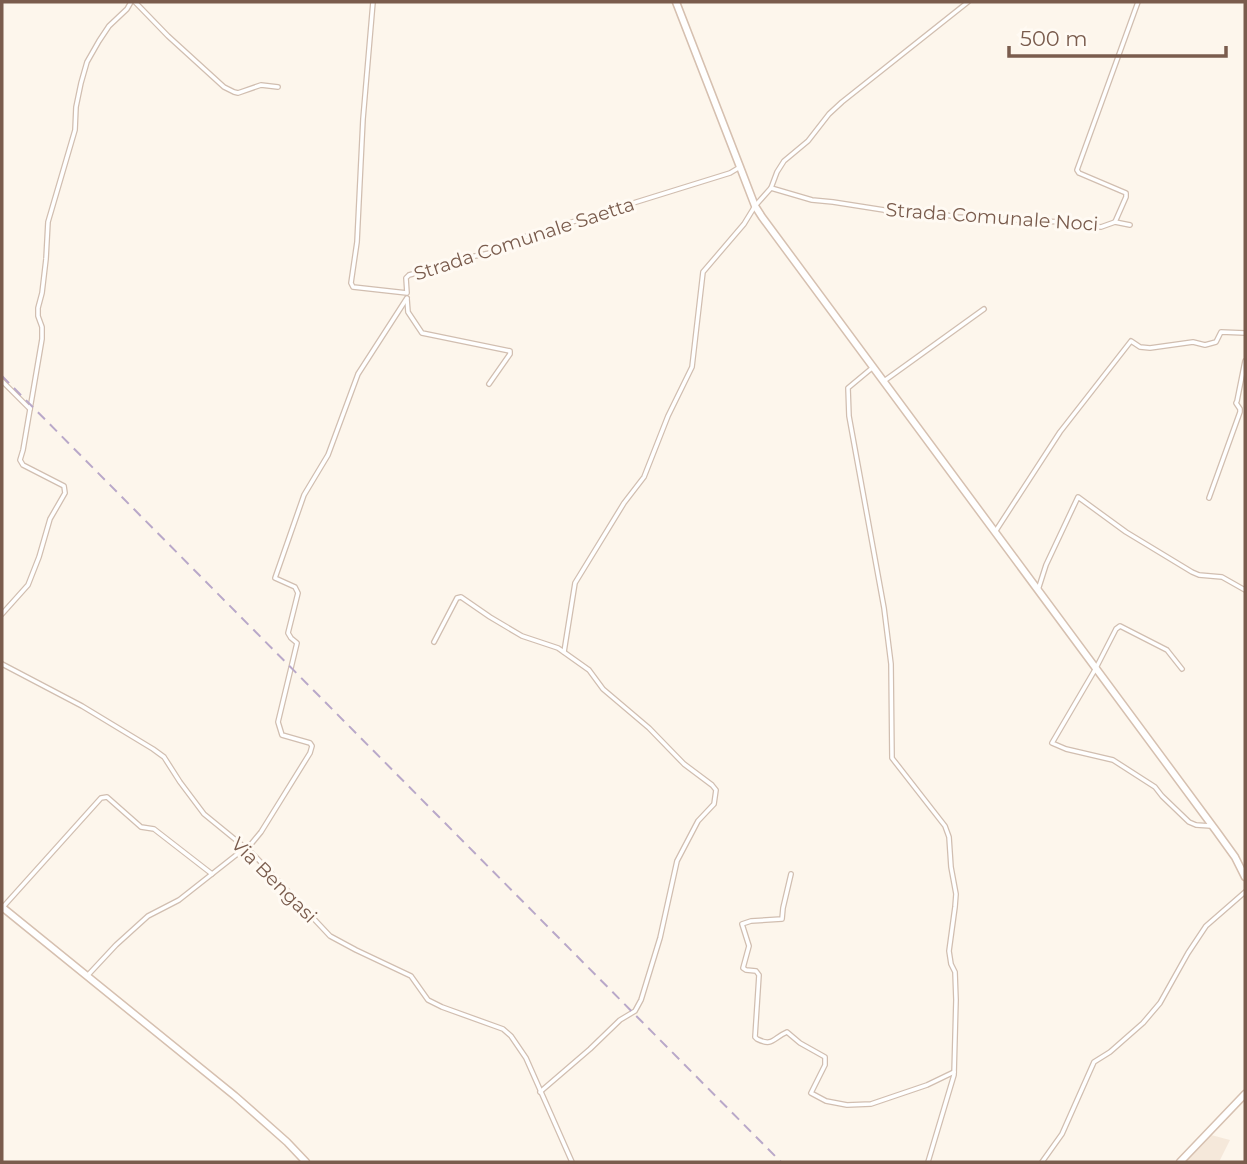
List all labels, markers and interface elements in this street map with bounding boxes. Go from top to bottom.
scale bar [1009,14,1226,58]
text: 500 m [1020,26,1087,51]
street label: Strada Comunale Saetta [411,192,637,286]
street label: Strada Comunale Noci [885,198,1099,236]
street label: Via Bengasi [226,832,322,928]

